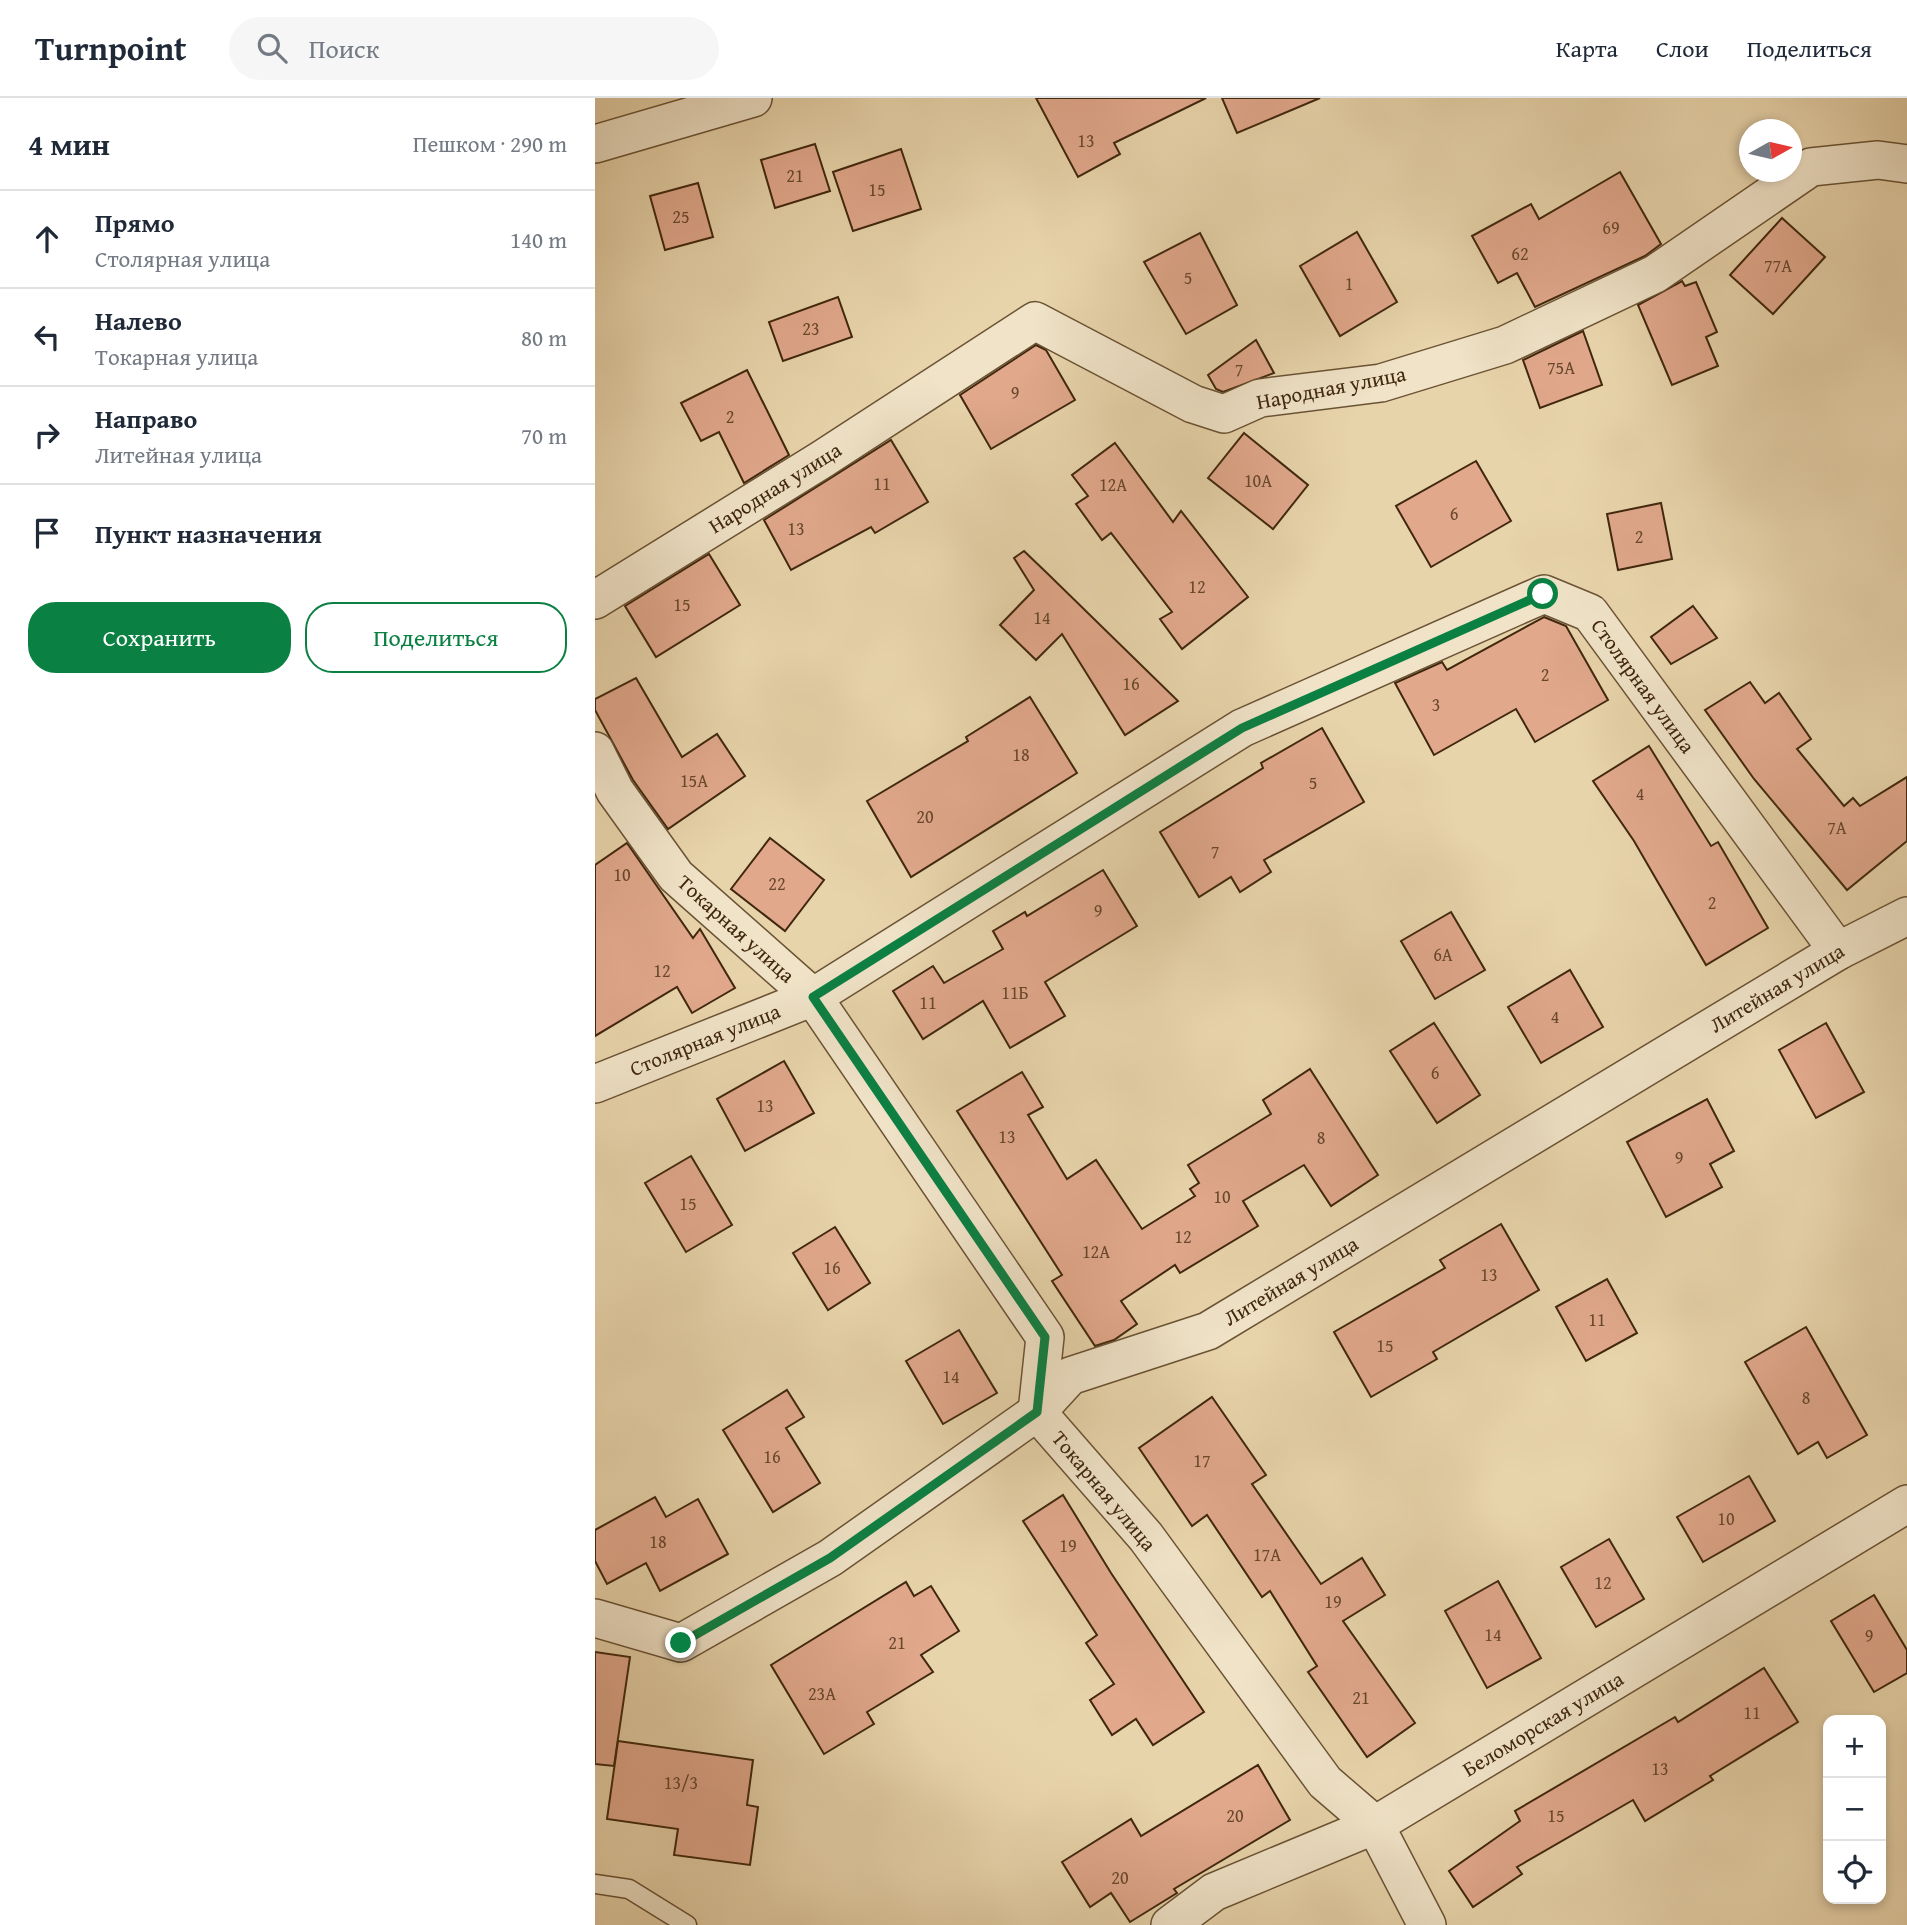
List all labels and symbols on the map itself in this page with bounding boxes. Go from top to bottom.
north arrow [1739,119,1802,182]
house number: 13 [1077,127,1095,154]
house number: 21 [786,162,804,189]
house number: 15 [868,176,886,203]
house number: 25 [672,203,690,230]
house number: 69 [1602,214,1620,241]
house number: 62 [1511,240,1529,267]
house number: 77А [1764,252,1792,279]
house number: 5 [1184,264,1192,291]
house number: 1 [1345,270,1353,297]
house number: 23 [802,315,820,342]
house number: 75А [1547,354,1575,381]
house number: 7 [1235,356,1243,383]
street label: Народная улица [1254,358,1408,417]
house number: 9 [1011,379,1019,406]
house number: 2 [726,403,734,430]
street label: Народная улица [702,434,847,541]
house number: 10А [1244,467,1272,494]
house number: 11 [873,470,891,497]
house number: 12А [1099,471,1127,498]
house number: 6 [1450,500,1458,527]
house number: 13 [787,515,805,542]
house number: 2 [1635,523,1643,550]
house number: 12 [1188,573,1206,600]
route start [1527,578,1558,609]
house number: 15 [673,591,691,618]
house number: 14 [1033,604,1051,631]
street label: Столярная улица [1584,612,1703,760]
house number: 2 [1541,661,1549,688]
house number: 16 [1122,670,1140,697]
house number: 3 [1432,691,1440,718]
house number: 18 [1012,741,1030,768]
house number: 15А [680,767,708,794]
house number: 5 [1309,769,1317,796]
house number: 4 [1636,780,1644,807]
house number: 20 [916,803,934,830]
house number: 7А [1827,814,1847,841]
house number: 7 [1211,838,1219,865]
house number: 10 [613,861,631,888]
street label: Токарная улица [671,867,802,990]
house number: 22 [768,870,786,897]
house number: 2 [1708,889,1716,916]
house number: 9 [1094,897,1102,924]
street label: Литейная улица [1703,935,1850,1040]
house number: 6А [1433,941,1453,968]
house number: 12 [653,957,671,984]
house number: 11Б [1001,979,1029,1006]
house number: 11 [919,989,937,1016]
street label: Столярная улица [625,995,785,1084]
house number: 4 [1551,1003,1559,1030]
house number: 6 [1431,1059,1439,1086]
house number: 13 [756,1092,774,1119]
house number: 13 [998,1123,1016,1150]
house number: 8 [1317,1124,1325,1151]
house number: 9 [1675,1144,1683,1171]
house number: 10 [1213,1183,1231,1210]
house number: 15 [679,1190,697,1217]
house number: 12 [1174,1223,1192,1250]
street label: Литейная улица [1217,1228,1364,1333]
house number: 12А [1082,1238,1110,1265]
house number: 16 [823,1254,841,1281]
house number: 13 [1480,1261,1498,1288]
house number: 11 [1588,1306,1606,1333]
house number: 15 [1376,1332,1394,1359]
house number: 14 [942,1363,960,1390]
house number: 8 [1802,1384,1810,1411]
street label: Токарная улица [1045,1424,1164,1558]
house number: 16 [763,1443,781,1470]
house number: 17 [1193,1447,1211,1474]
house number: 10 [1717,1505,1735,1532]
house number: 18 [649,1528,667,1555]
house number: 19 [1059,1532,1077,1559]
house number: 17А [1253,1541,1281,1568]
house number: 12 [1594,1569,1612,1596]
house number: 19 [1324,1588,1342,1615]
house number: 14 [1484,1621,1502,1648]
house number: 9 [1865,1622,1873,1649]
route end [665,1627,696,1658]
house number: 21 [888,1629,906,1656]
street label: Беломорская улица [1456,1663,1629,1784]
house number: 23А [808,1680,836,1707]
house number: 21 [1352,1684,1370,1711]
house number: 11 [1743,1699,1761,1726]
house number: 13 [1651,1755,1669,1782]
house number: 13/3 [664,1769,698,1796]
house number: 20 [1226,1802,1244,1829]
house number: 15 [1547,1802,1565,1829]
house number: 20 [1111,1864,1129,1891]

